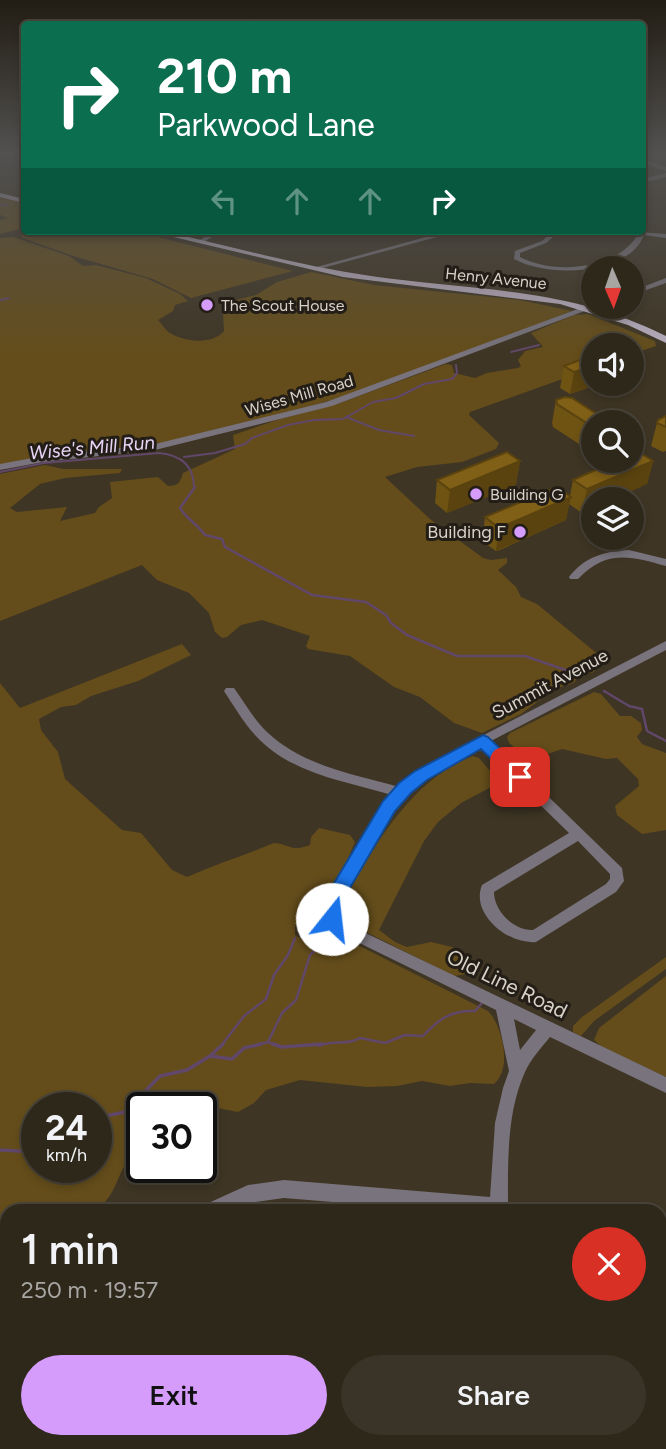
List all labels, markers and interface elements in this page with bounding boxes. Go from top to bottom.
text: 210 m [157,46,292,105]
icon: right [42,49,133,140]
text: Parkwood Lane [157,106,375,144]
icon: left [205,182,243,220]
icon: ahead [278,182,316,220]
icon: ahead [351,182,389,220]
icon: right [424,182,462,220]
north arrow [581,256,644,318]
map controls [581,256,644,550]
street label: Henry Avenue [444,264,548,293]
place label: The Scout House [221,296,345,315]
marker: The Scout House [199,297,215,313]
button: sound [581,333,644,396]
street label: Wises Mill Road [243,371,355,420]
button: search [581,410,644,473]
water label: Wise's Mill Run [28,431,156,464]
place label: Building G [490,485,563,504]
marker: Building G [468,486,484,502]
button: layers [581,487,644,550]
place label: Building F [427,521,506,543]
marker: Building F [512,524,528,540]
street label: Summit Avenue [488,644,612,724]
pin [490,747,550,807]
icon: arrive [501,758,539,796]
position arrow [295,882,369,956]
street label: Old Line Road [443,944,572,1023]
speed limit sign: 30 [126,1092,217,1183]
text: 24 [45,1107,88,1149]
text: km/h [46,1144,87,1166]
text: 1 min [21,1224,119,1275]
button: close [572,1227,646,1301]
text: 250 m · 19:57 [21,1276,158,1304]
button: Exit [21,1355,327,1435]
button: Share [341,1355,646,1435]

